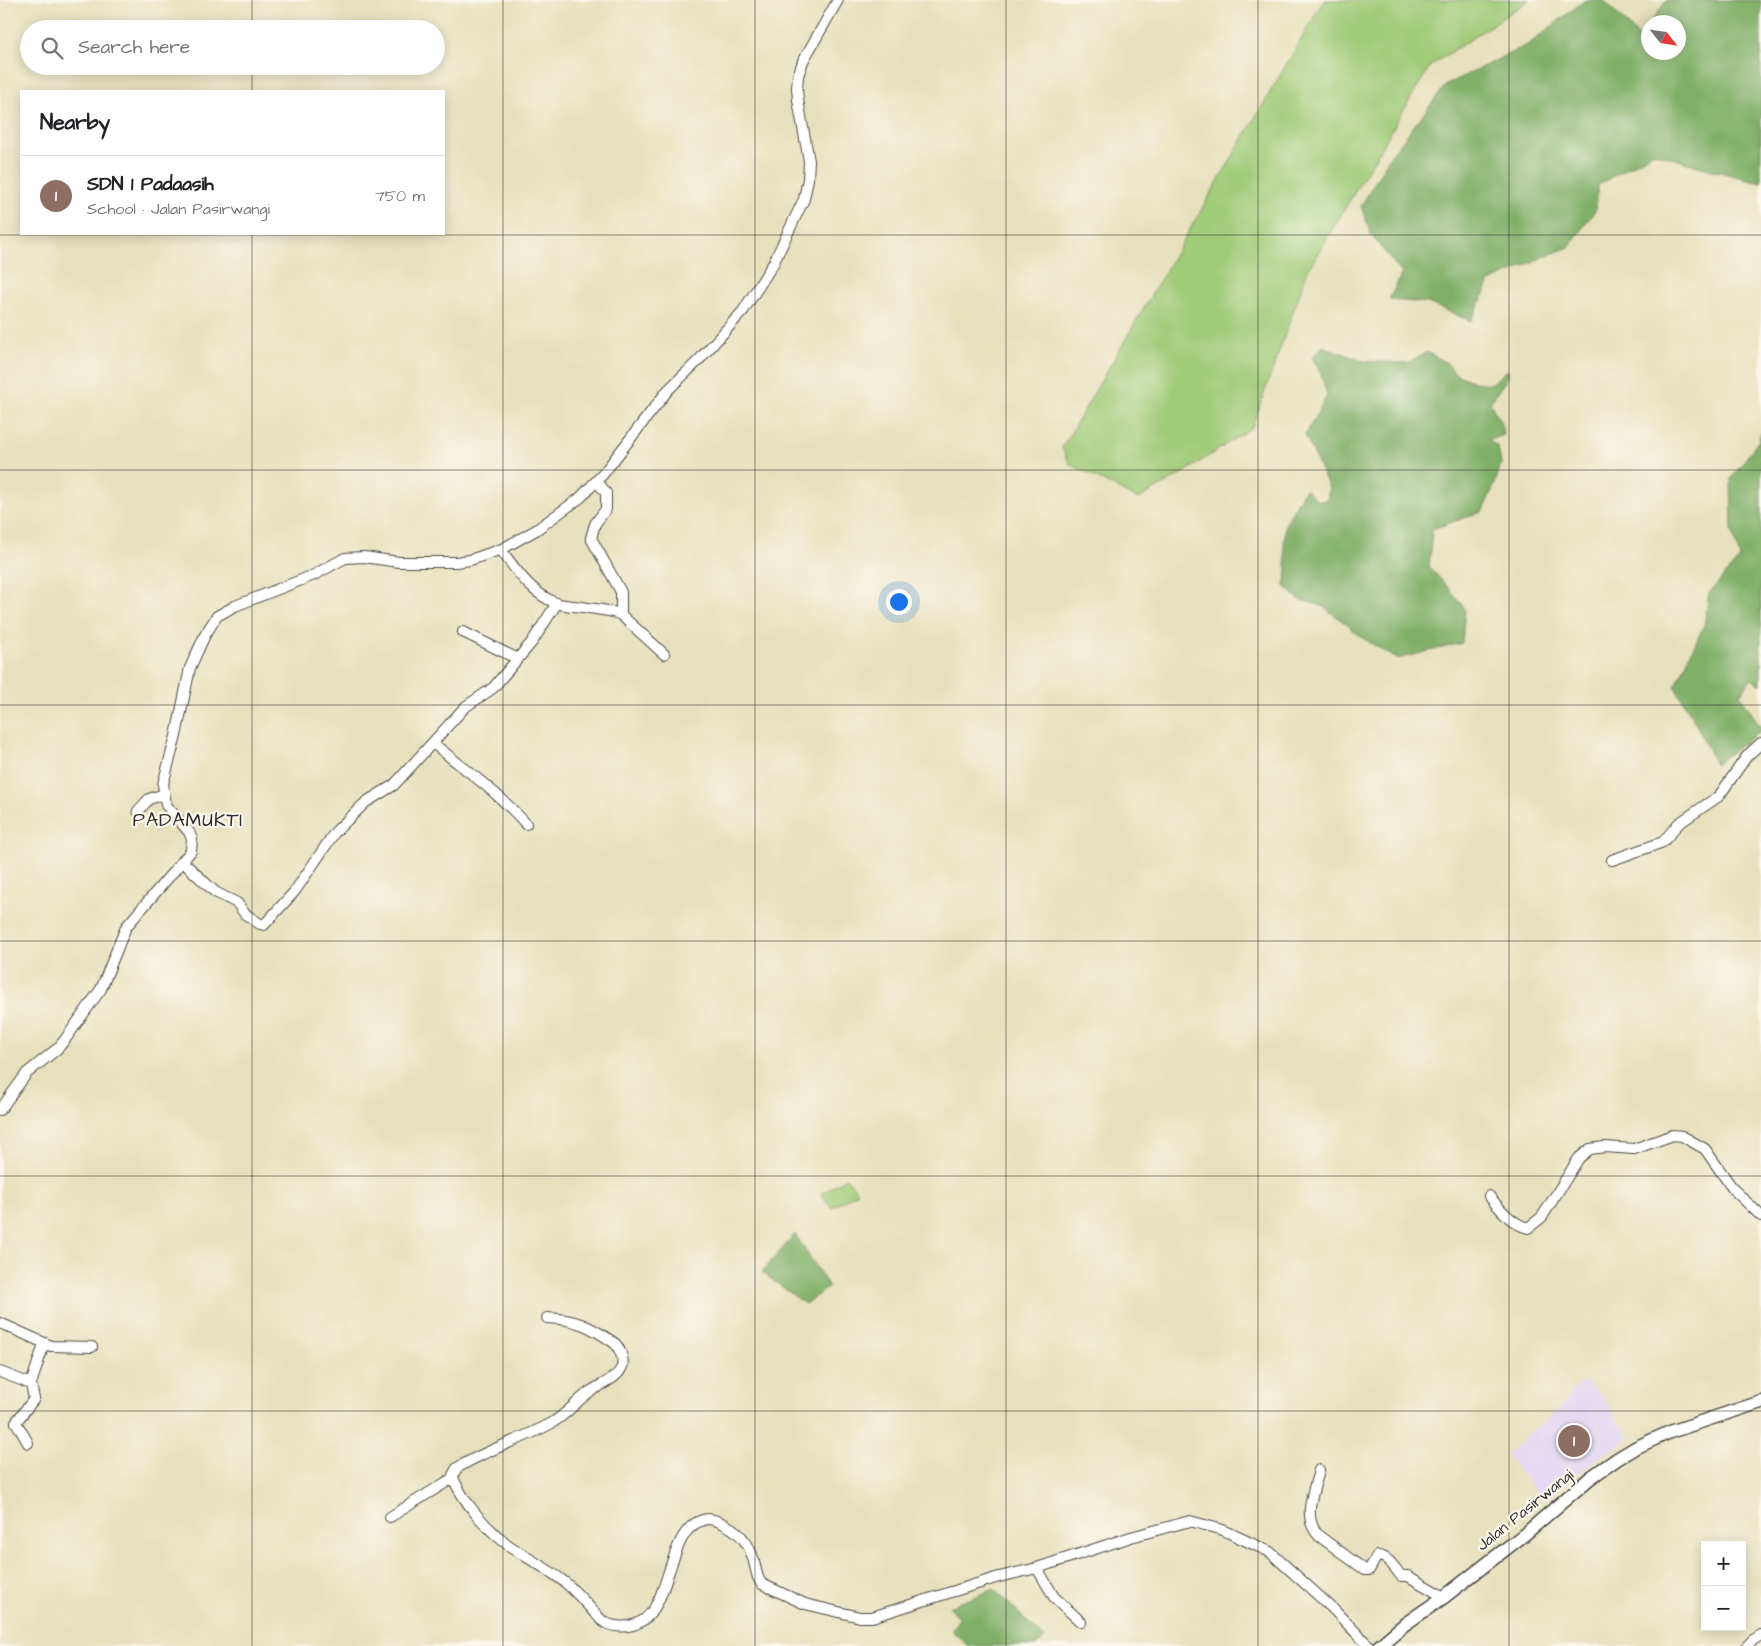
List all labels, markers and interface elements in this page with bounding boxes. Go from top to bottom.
north arrow [1641,15,1686,60]
search box [20,20,445,75]
icon: search [38,34,66,62]
text: Search here [78,34,190,61]
text: Nearby [40,108,110,137]
text: SDN 1 Padaasih [87,171,214,198]
text: 1 [55,185,57,207]
text: 750 m [375,185,425,207]
text: School · Jalan Pasirwangi [87,198,270,220]
your location [886,589,912,615]
district label: PADAMUKTI [133,807,243,834]
pin: 1 [1558,1422,1590,1460]
street label: Jalan Pasirwangi [1472,1464,1579,1557]
map controls [1701,1541,1746,1631]
button: + [1701,1541,1746,1586]
button: − [1701,1586,1746,1631]

